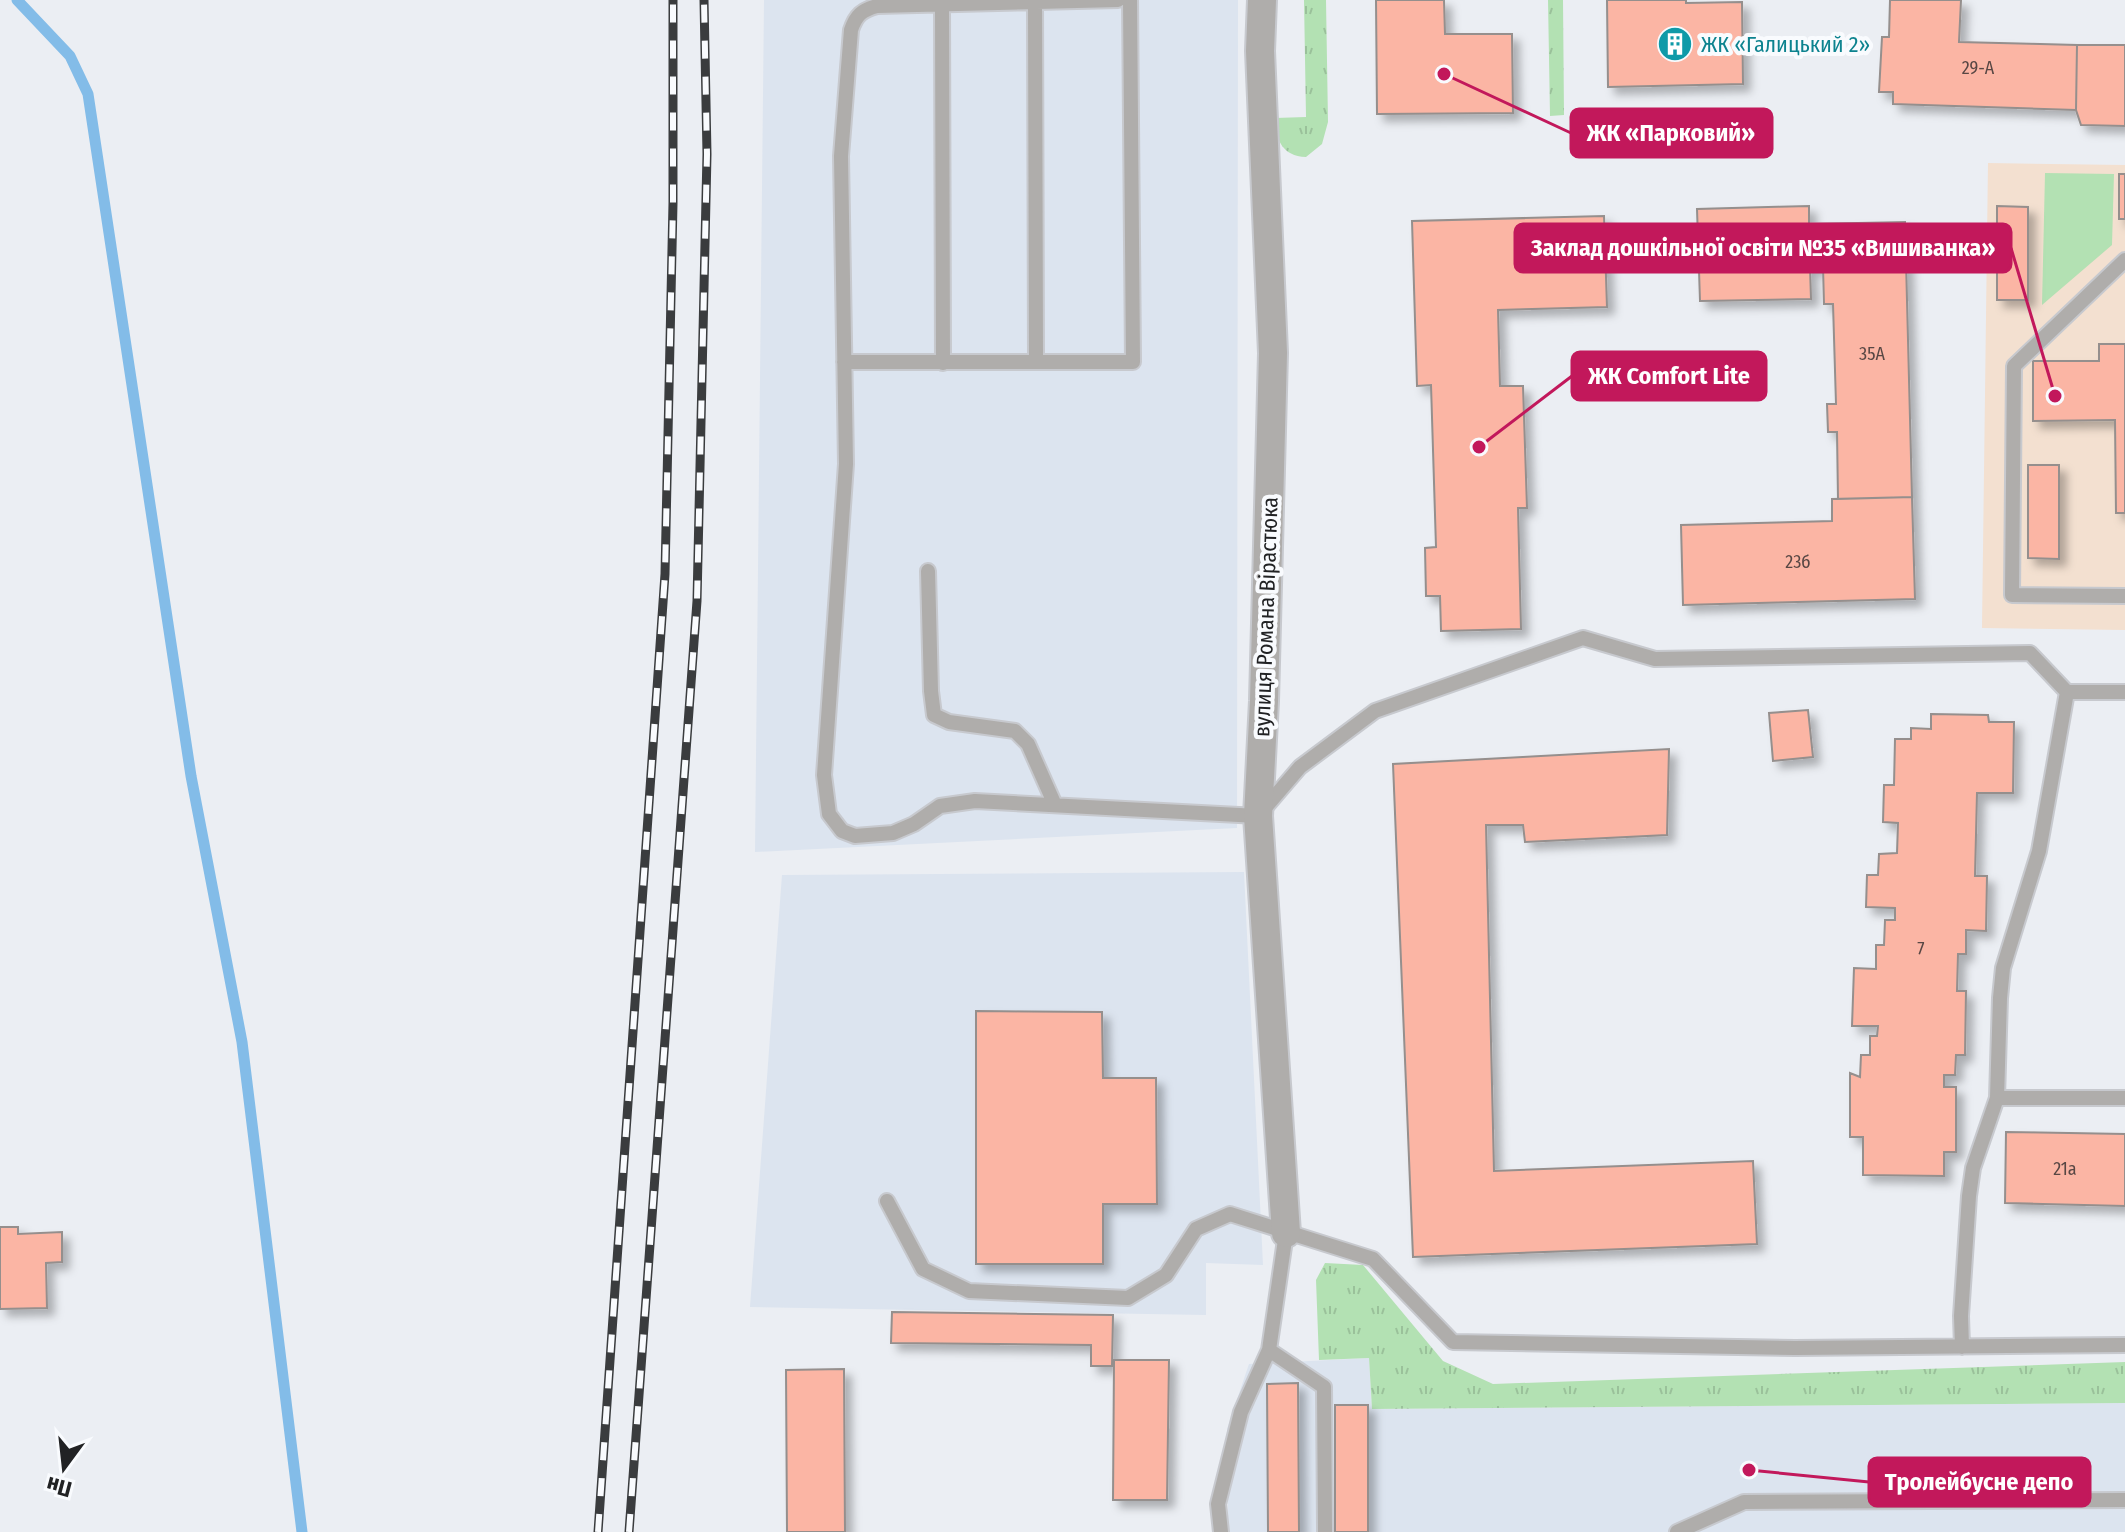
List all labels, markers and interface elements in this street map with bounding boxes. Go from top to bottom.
building icon: ЖК «Галицький 2» [1656,25,1694,63]
place label: ЖК «Галицький 2» [1701,31,1870,58]
house number: 29-А [1962,57,1995,79]
callout: ЖК «Парковий» [1571,109,1772,157]
text: ЖК «Парковий» [1586,119,1755,147]
callout: Заклад дошкільної освіти №35 «Вишиванка» [1515,224,2011,272]
text: Заклад дошкільної освіти №35 «Вишиванка» [1530,234,1995,262]
house number: 35А [1859,343,1885,365]
callout: ЖК Comfort Lite [1572,352,1766,400]
text: ЖК Comfort Lite [1587,362,1750,390]
street label: вулиця Романа Вірастюка [1248,497,1284,737]
house number: 23б [1785,551,1811,573]
house number: 7 [1917,938,1925,960]
house number: 21а [2053,1158,2077,1180]
north arrow [24,1428,104,1508]
callout: Тролейбусне депо [1869,1458,2090,1506]
text: Тролейбусне депо [1885,1468,2073,1496]
text: Пн [43,1471,74,1503]

